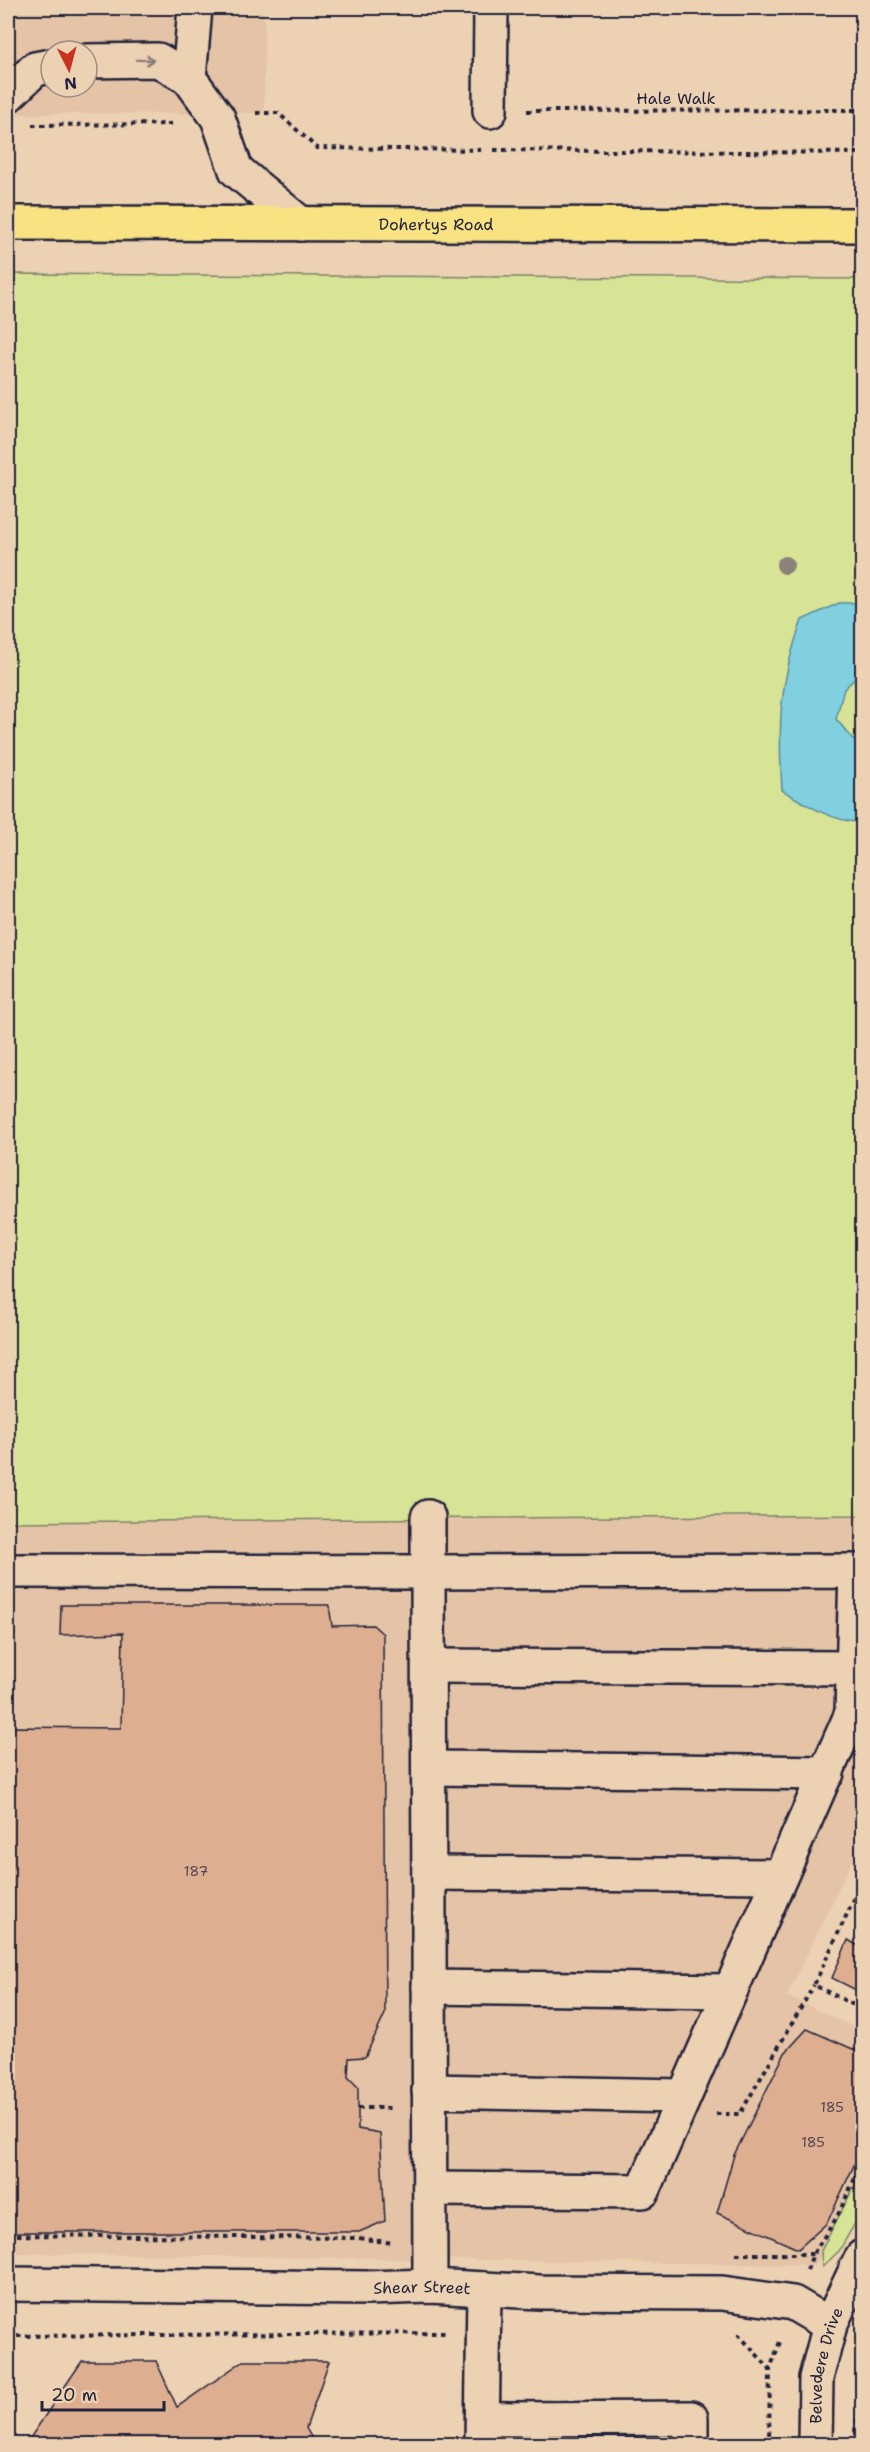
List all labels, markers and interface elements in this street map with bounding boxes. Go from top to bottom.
north arrow [39,39,99,99]
one-way arrow [135,54,155,66]
text: N [63,72,78,95]
street label: Hale Walk [636,88,716,109]
street label: Dohertys Road [379,214,493,235]
house number: 187 [184,1862,208,1880]
house number: 185 [820,2098,844,2116]
house number: 185 [801,2133,825,2151]
street label: Shear Street [373,2276,471,2299]
street label: Belvedere Drive [805,2304,848,2424]
scale bar [42,2374,164,2412]
text: 20 m [51,2383,97,2407]

